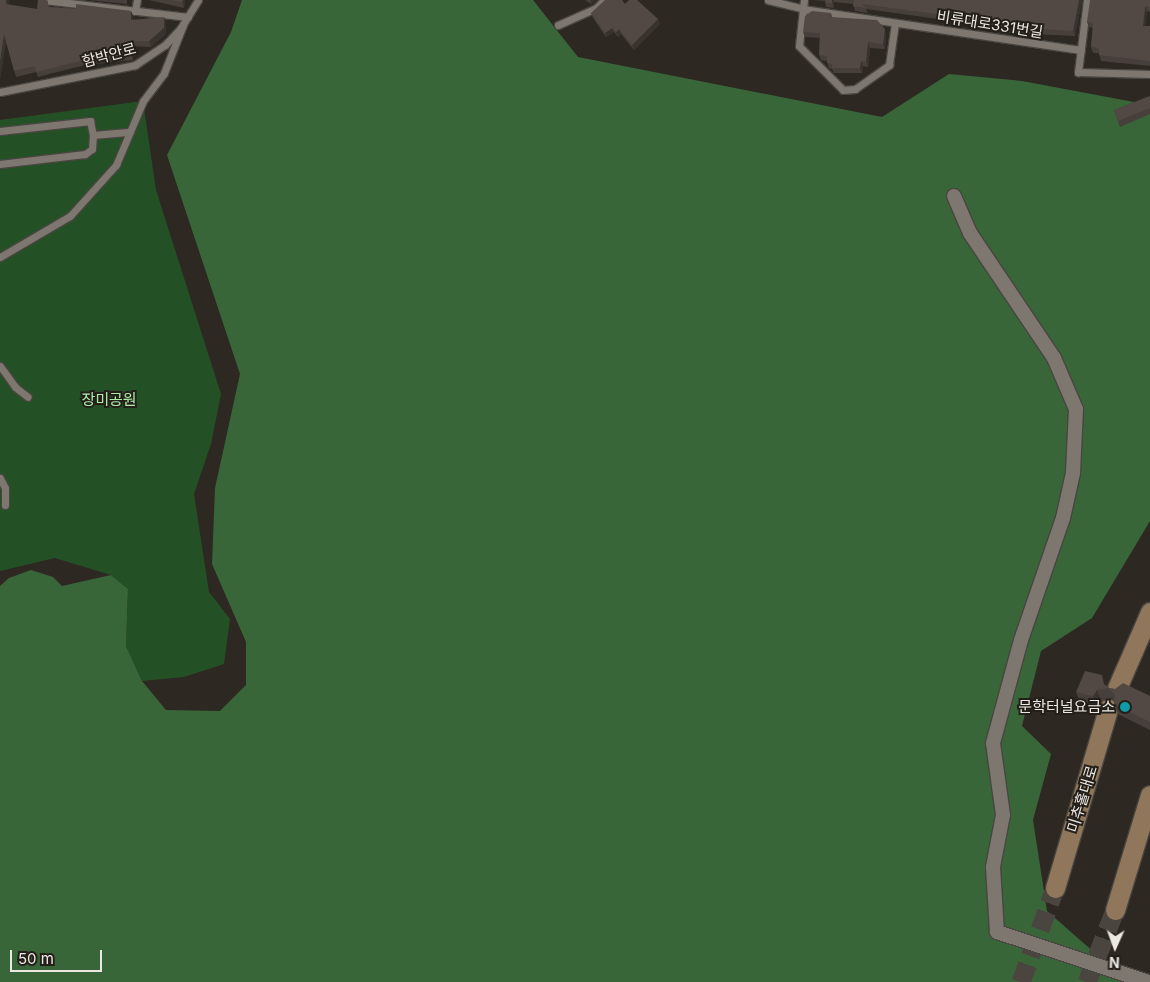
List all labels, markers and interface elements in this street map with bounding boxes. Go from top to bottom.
street label: 비류대로331번길 [936,7,1044,41]
street label: 함박안로 [80,39,138,71]
park label: 장미공원 [81,391,137,409]
place label: 문학터널요금소 [1018,698,1115,716]
marker: 문학터널요금소 [1119,701,1131,713]
street label: 미추홀대로 [1063,763,1101,835]
north arrow [1090,922,1140,972]
scale bar [12,940,105,972]
text: 50 m [18,949,54,968]
text: N [1109,954,1120,971]

